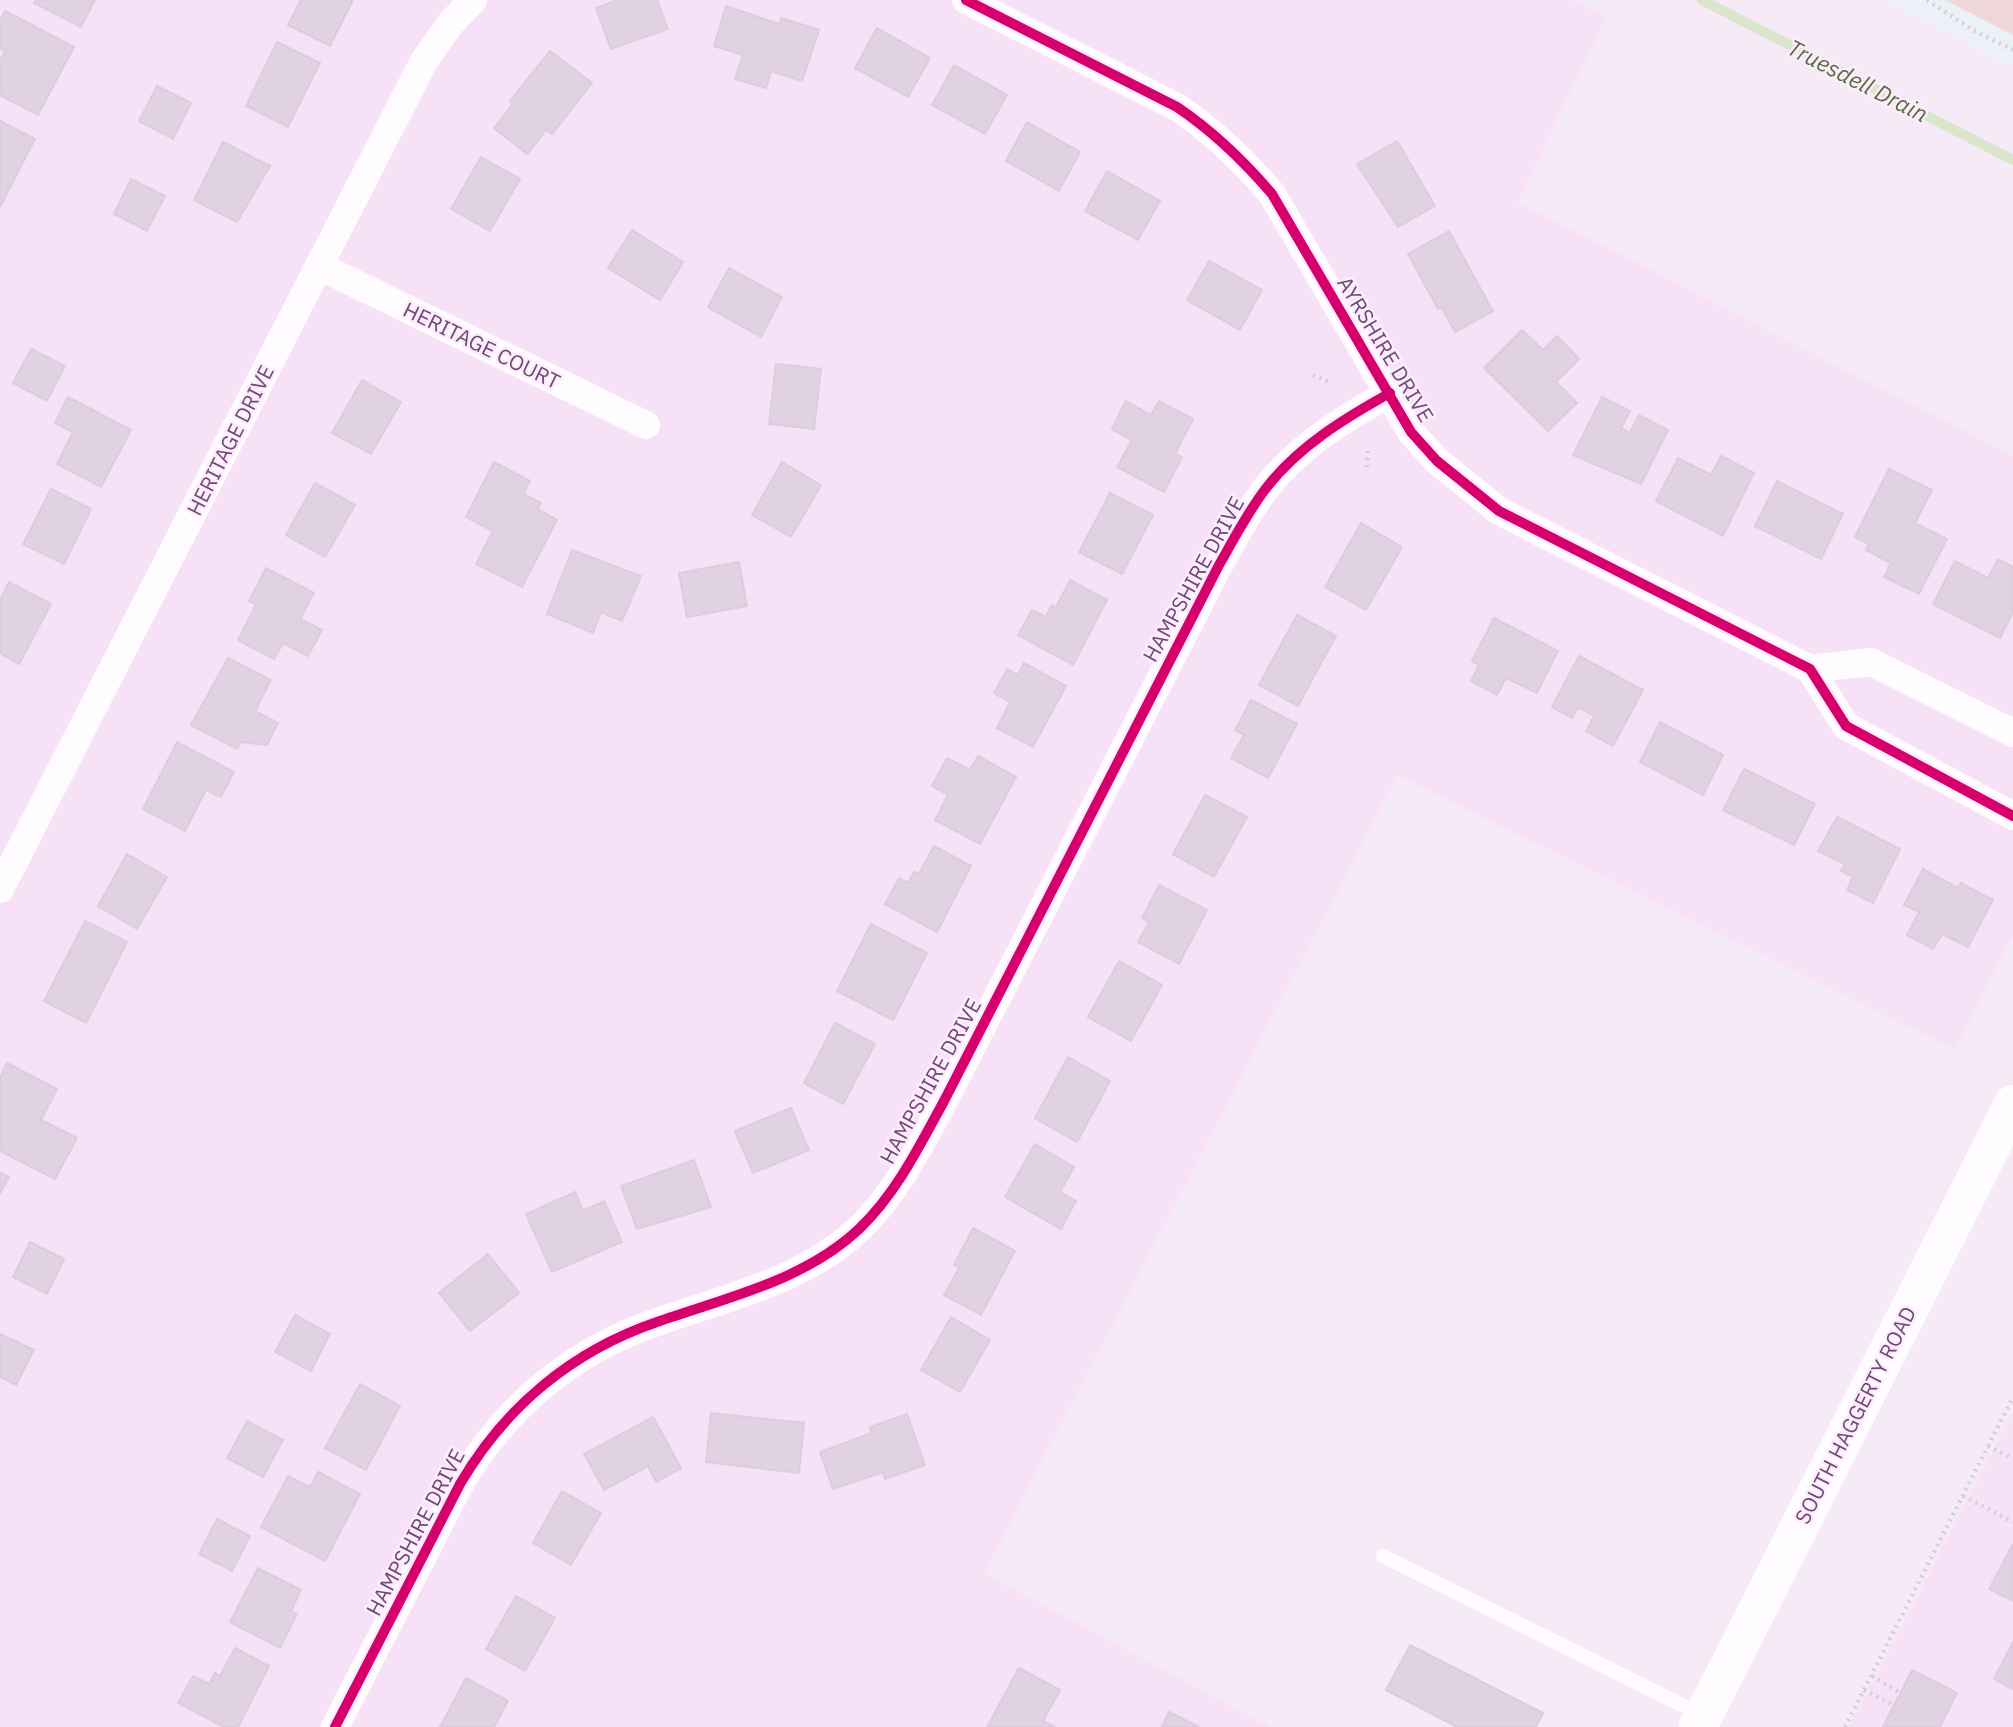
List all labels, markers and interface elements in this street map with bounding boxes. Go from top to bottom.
water label: Truesdell Drain [1783,32,1933,128]
street label: AYRSHIRE DRIVE [1331,271,1441,427]
street label: HERITAGE COURT [399,295,565,395]
street label: HERITAGE DRIVE [180,360,280,520]
street label: HAMPSHIRE DRIVE [1136,491,1250,667]
street label: HAMPSHIRE DRIVE [873,993,987,1169]
street label: SOUTH HAGGERTY ROAD [1788,1302,1922,1528]
street label: HAMPSHIRE DRIVE [359,1444,471,1620]

